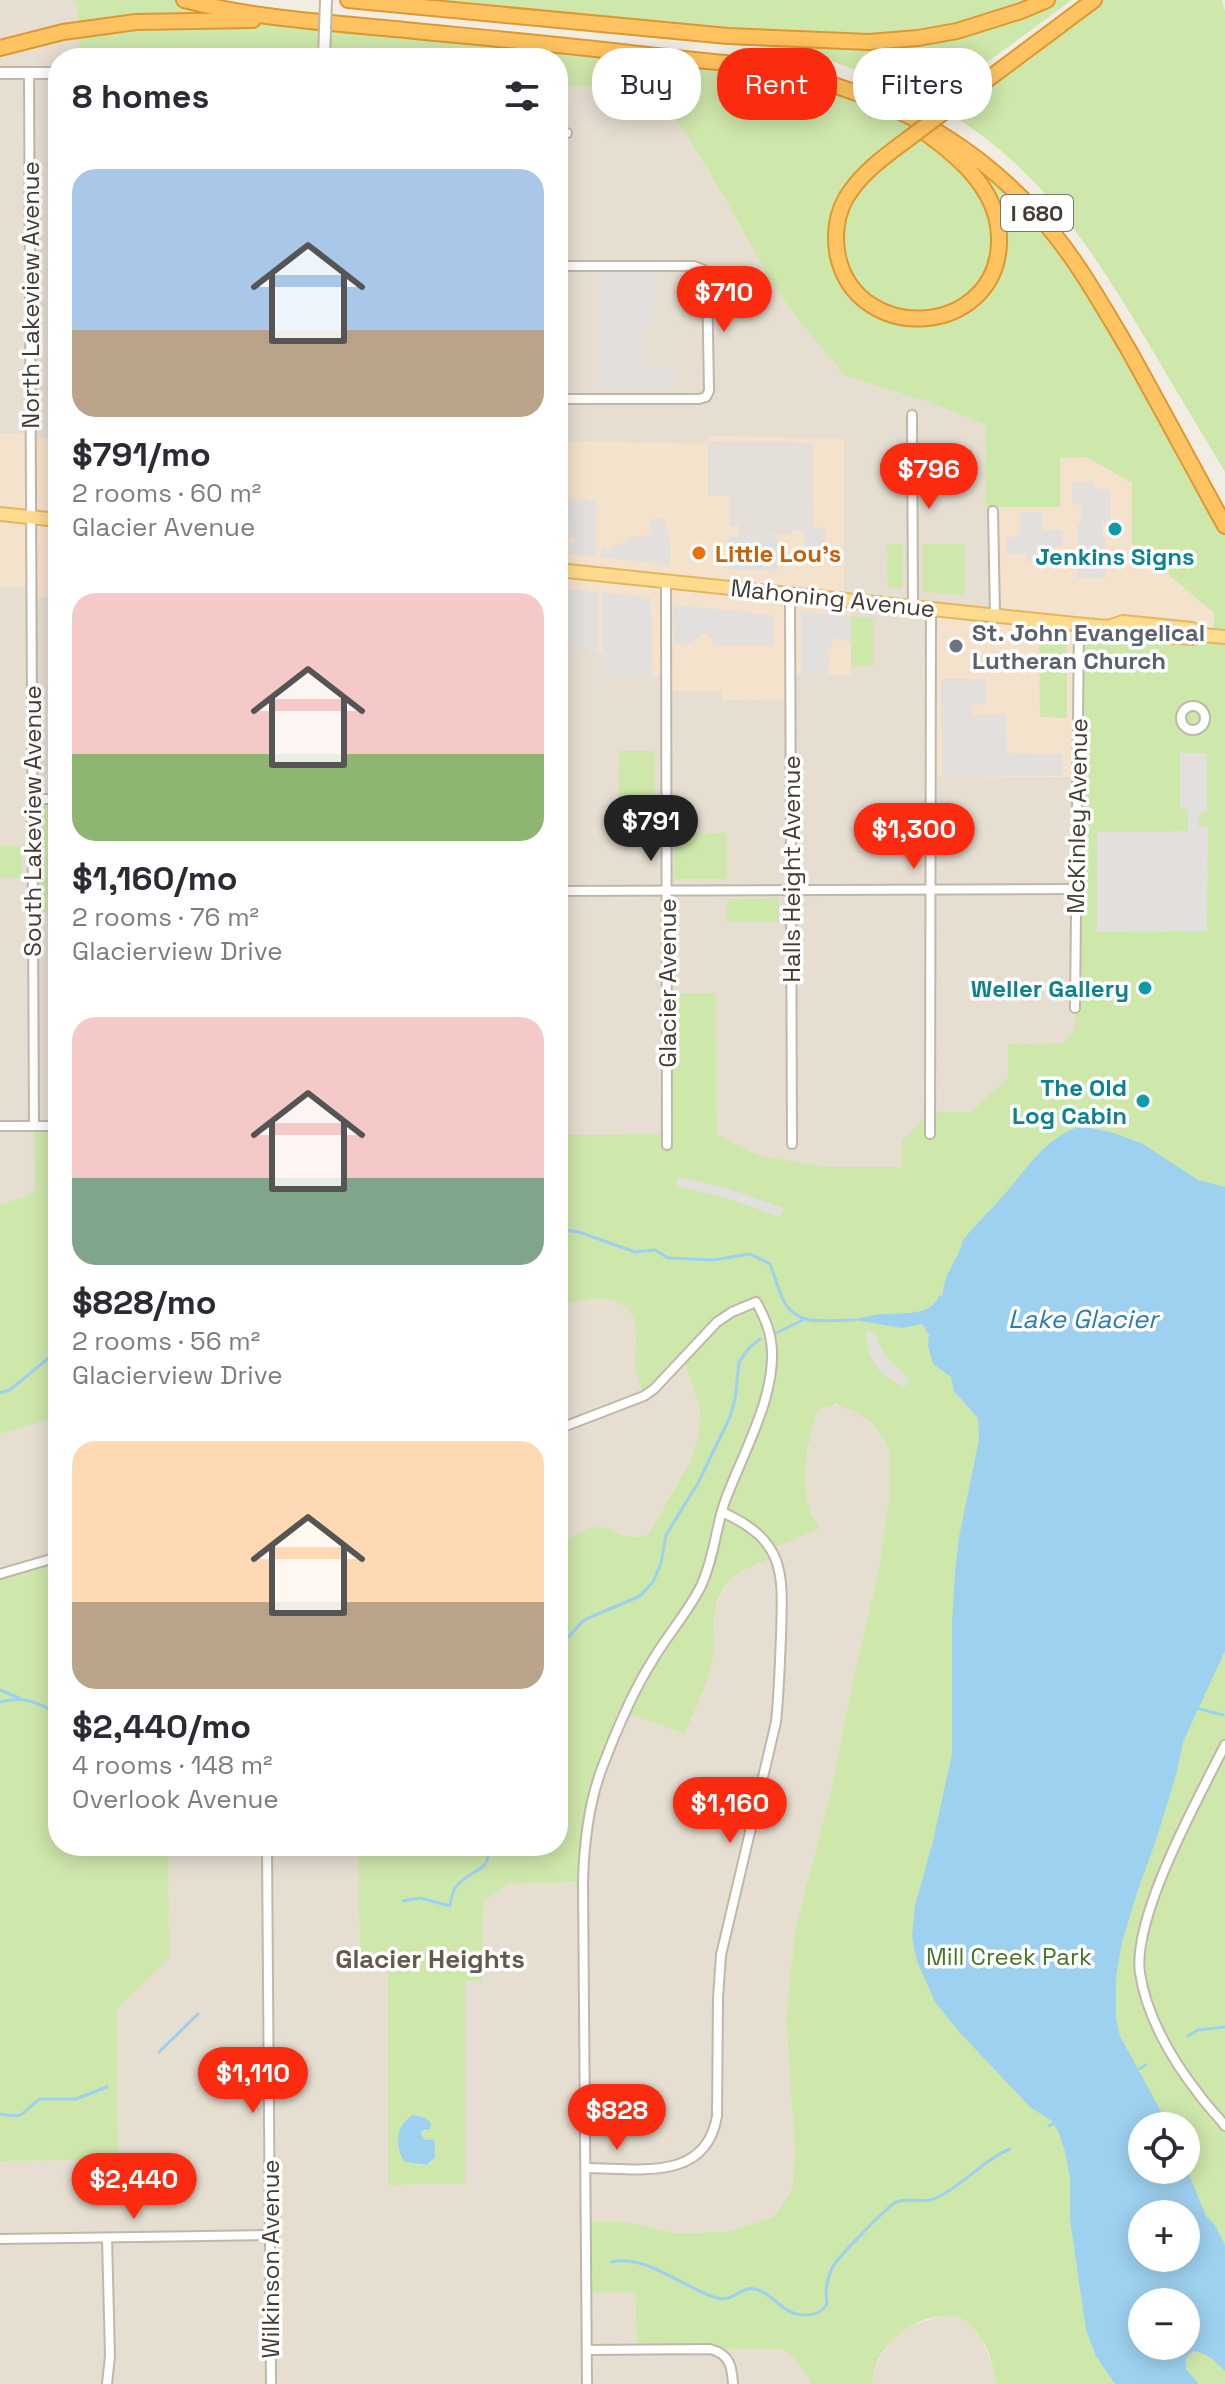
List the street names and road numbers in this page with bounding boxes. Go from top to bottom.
street label: North Lakeview Avenue [15,161,46,429]
road number: I 680 [1001,195,1073,231]
street label: Mahoning Avenue [729,572,937,624]
street label: South Lakeview Avenue [17,685,48,957]
street label: McKinley Avenue [1060,718,1094,914]
street label: Halls Height Avenue [776,755,807,983]
street label: Glacier Avenue [652,898,683,1068]
street label: Wilkinson Avenue [255,2159,286,2359]

